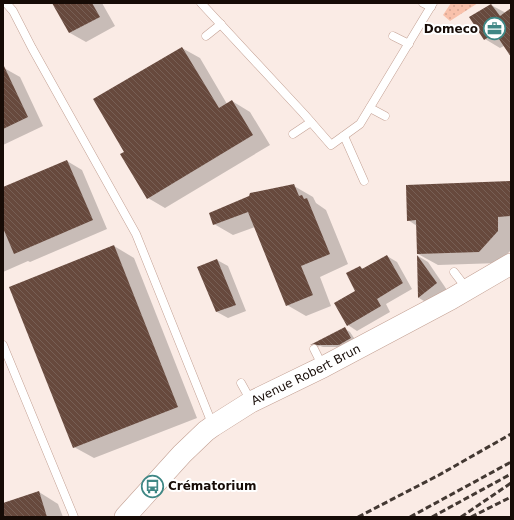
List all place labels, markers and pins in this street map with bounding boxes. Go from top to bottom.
office icon: Domeco [481,16,507,42]
place label: Domeco [424,22,478,36]
bus stop icon: Crématorium [140,473,166,499]
place label: Crématorium [168,479,257,493]

